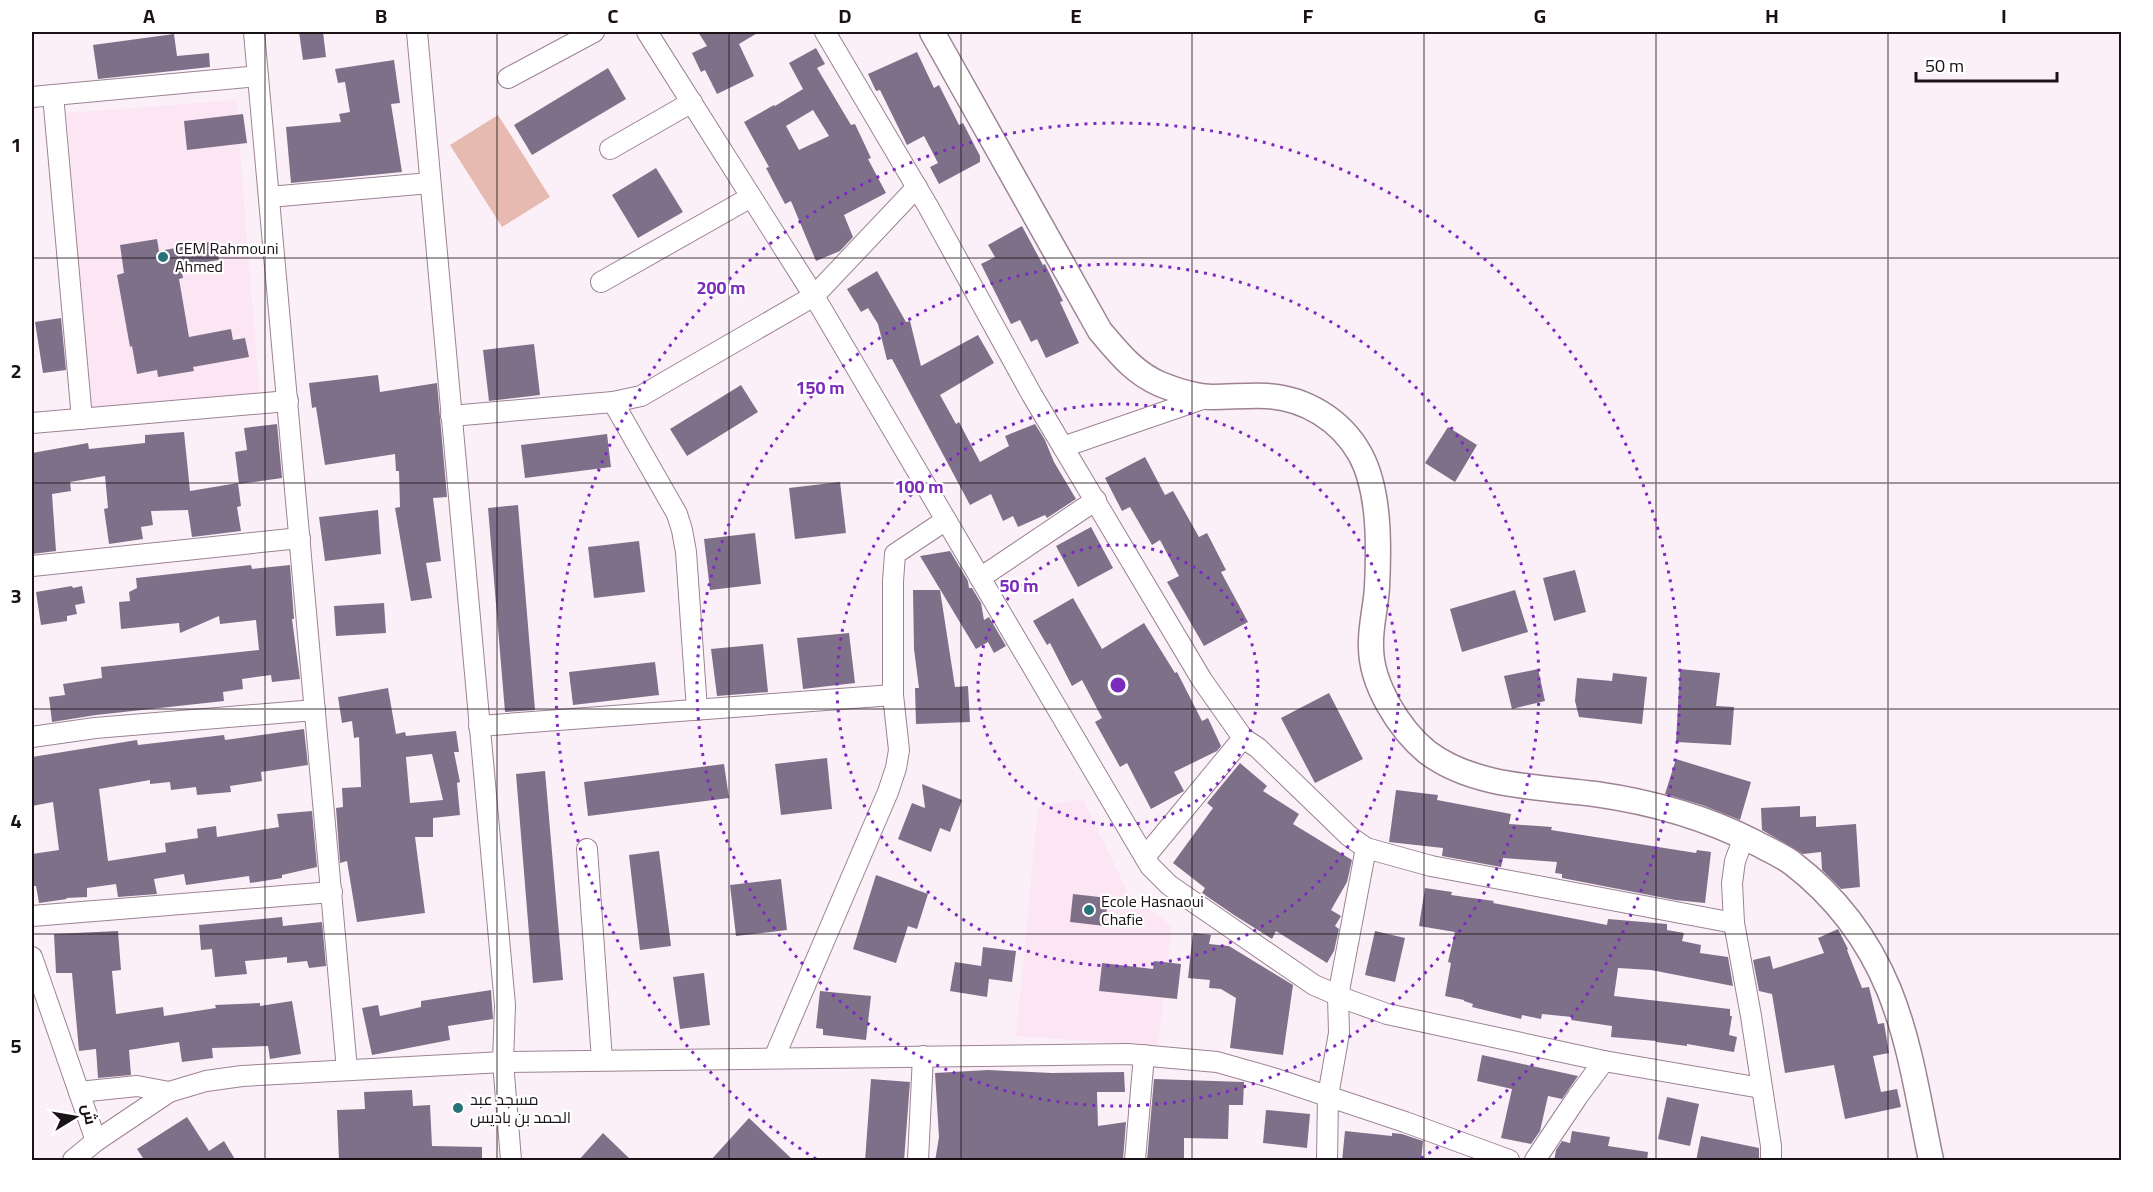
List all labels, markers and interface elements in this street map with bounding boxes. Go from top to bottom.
text: A [143,0,155,34]
text: B [375,0,387,34]
text: C [608,0,619,34]
text: D [839,0,852,34]
text: E [1070,0,1082,34]
text: F [1303,0,1314,34]
text: G [1534,0,1546,34]
text: H [1765,0,1779,34]
text: I [2001,0,2007,34]
scale bar [1916,45,2057,83]
text: 50 m [1925,49,1964,82]
text: 1 [10,126,22,163]
place label: CEM Rahmouni Ahmed [175,233,279,281]
marker: CEM Rahmouni Ahmed [156,250,170,264]
text: 200 m [696,271,746,304]
text: 2 [10,352,22,389]
text: 150 m [795,371,845,404]
text: 100 m [894,470,944,503]
text: 50 m [999,569,1039,602]
text: 3 [10,577,22,614]
centre of rings [1108,675,1128,695]
text: 4 [10,802,22,839]
place label: Ecole Hasnaoui Chafie [1101,886,1204,934]
marker: Ecole Hasnaoui Chafie [1082,903,1096,917]
text: 5 [10,1027,22,1064]
place label: مسجد عبد الحمد بن باديس [470,1084,571,1132]
north arrow [45,1087,105,1147]
text: ش [73,1101,106,1127]
marker: مسجد عبد الحمد بن باديس [451,1101,465,1115]

